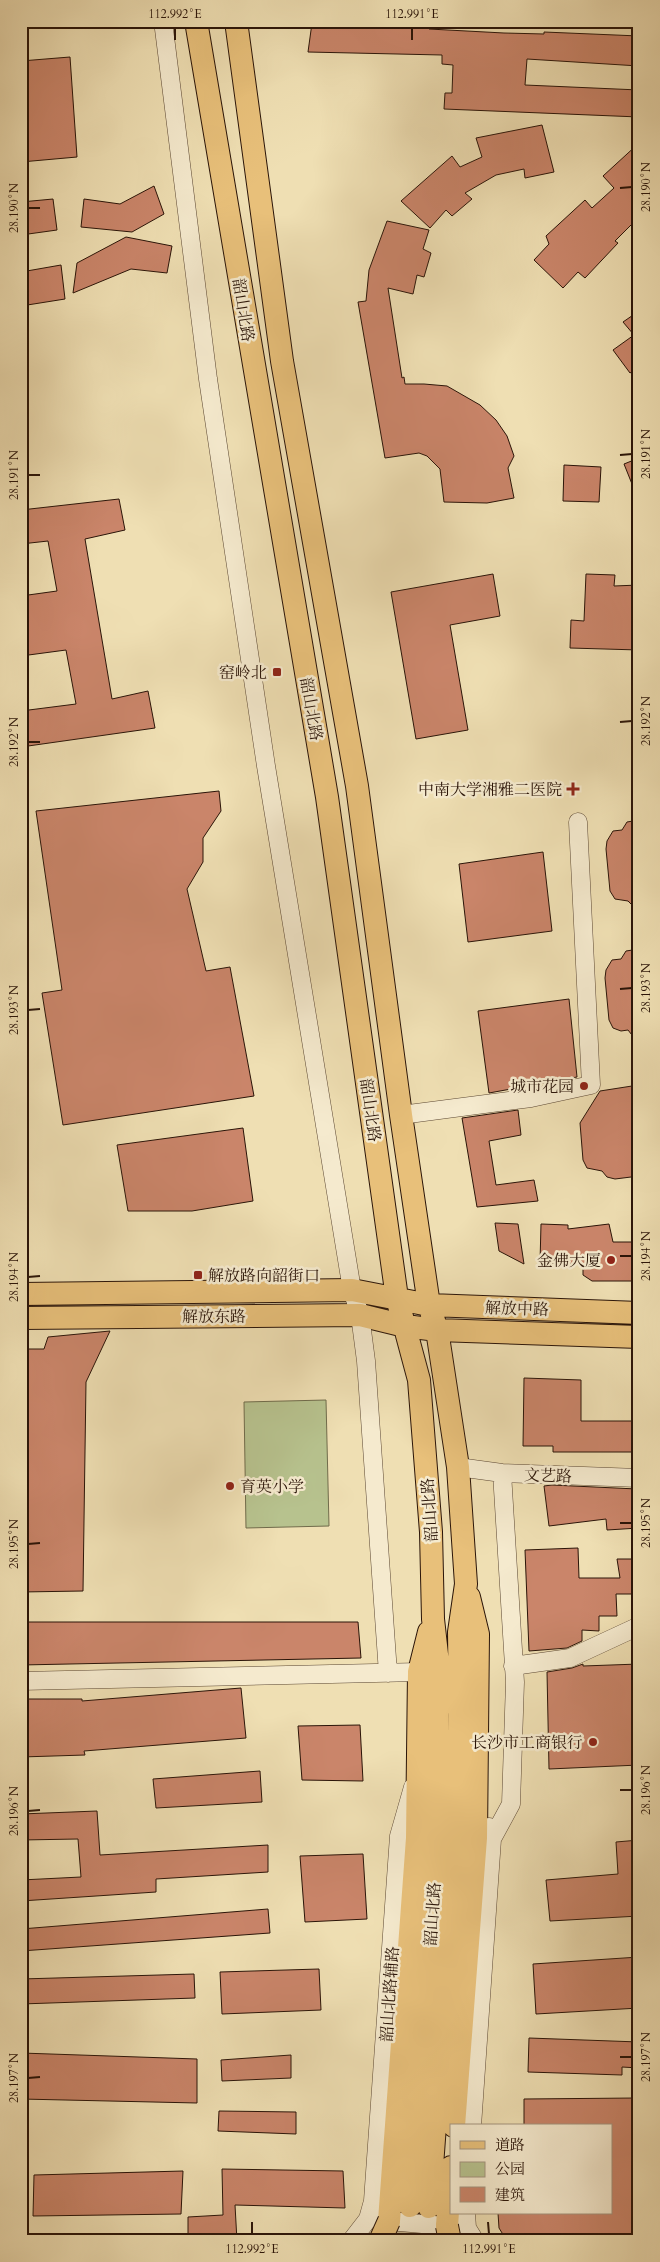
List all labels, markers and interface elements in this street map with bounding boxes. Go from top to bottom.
text: 112.992°E [148,6,202,22]
text: 112.991°E [385,6,439,22]
text: 28.190°N [638,161,654,212]
text: 28.190°N [6,182,22,233]
street label: 韶山北路 [227,277,259,343]
text: 28.191°N [638,428,654,479]
text: 28.191°N [6,449,22,500]
place label: 窑岭北 [219,662,267,684]
marker: 窑岭北 [271,666,283,678]
street label: 韶山北路 [295,676,327,743]
text: 28.192°N [638,695,654,746]
text: 28.192°N [6,716,22,767]
place label: 中南大学湘雅二医院 [418,779,562,801]
marker: 中南大学湘雅二医院 [566,782,580,796]
text: 28.193°N [638,962,654,1013]
text: 28.193°N [6,984,22,1035]
place label: 城市花园 [510,1076,574,1098]
street label: 韶山北路 [355,1077,385,1143]
marker: 城市花园 [578,1080,590,1092]
text: 28.194°N [638,1230,654,1281]
place label: 金佛大厦 [537,1250,601,1272]
text: 28.194°N [6,1251,22,1302]
marker: 金佛大厦 [605,1254,617,1266]
place label: 解放路向韶街口 [208,1265,320,1287]
marker: 解放路向韶街口 [192,1269,204,1281]
street label: 解放中路 [485,1297,549,1321]
street label: 解放东路 [182,1306,246,1328]
street label: 文艺路 [524,1464,572,1488]
place label: 育英小学 [240,1476,304,1498]
street label: 韶山北路 [417,1477,443,1543]
marker: 育英小学 [224,1480,236,1492]
text: 28.195°N [638,1497,654,1548]
text: 28.195°N [6,1518,22,1569]
place label: 长沙市工商银行 [471,1732,583,1754]
marker: 长沙市工商银行 [587,1736,599,1748]
text: 28.196°N [638,1764,654,1815]
text: 28.196°N [6,1785,22,1836]
street label: 韶山北路 [420,1881,446,1947]
street label: 韶山北路辅路 [376,1945,404,2043]
text: 28.197°N [638,2031,654,2082]
text: 28.197°N [6,2052,22,2103]
legend [450,2124,612,2214]
text: 道路 [495,2135,525,2155]
text: 公园 [495,2159,525,2179]
text: 建筑 [495,2185,525,2205]
text: 112.992°E [225,2241,279,2257]
text: 112.991°E [462,2241,516,2257]

